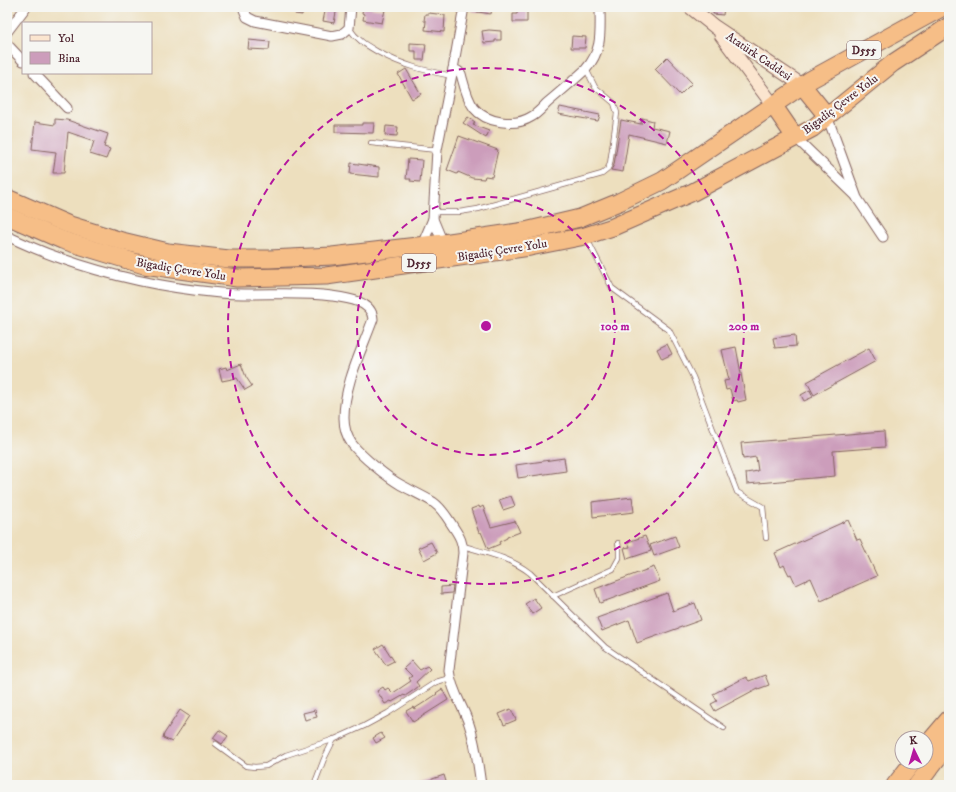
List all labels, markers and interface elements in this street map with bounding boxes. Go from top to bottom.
legend [22,22,152,74]
street label: Atatürk Caddesi [723,29,795,84]
text: Yol [58,31,75,46]
road number: D555 [847,41,881,59]
text: Bina [58,51,81,66]
street label: Bigadiç Çevre Yolu [800,71,881,138]
street label: Bigadiç Çevre Yolu [456,236,548,265]
road number: D555 [402,254,436,272]
street label: Bigadiç Çevre Yolu [135,255,227,284]
centre of rings [479,319,493,333]
text: 100 m [601,319,629,334]
text: 200 m [729,319,759,334]
north arrow [894,730,934,770]
text: K [909,734,918,748]

